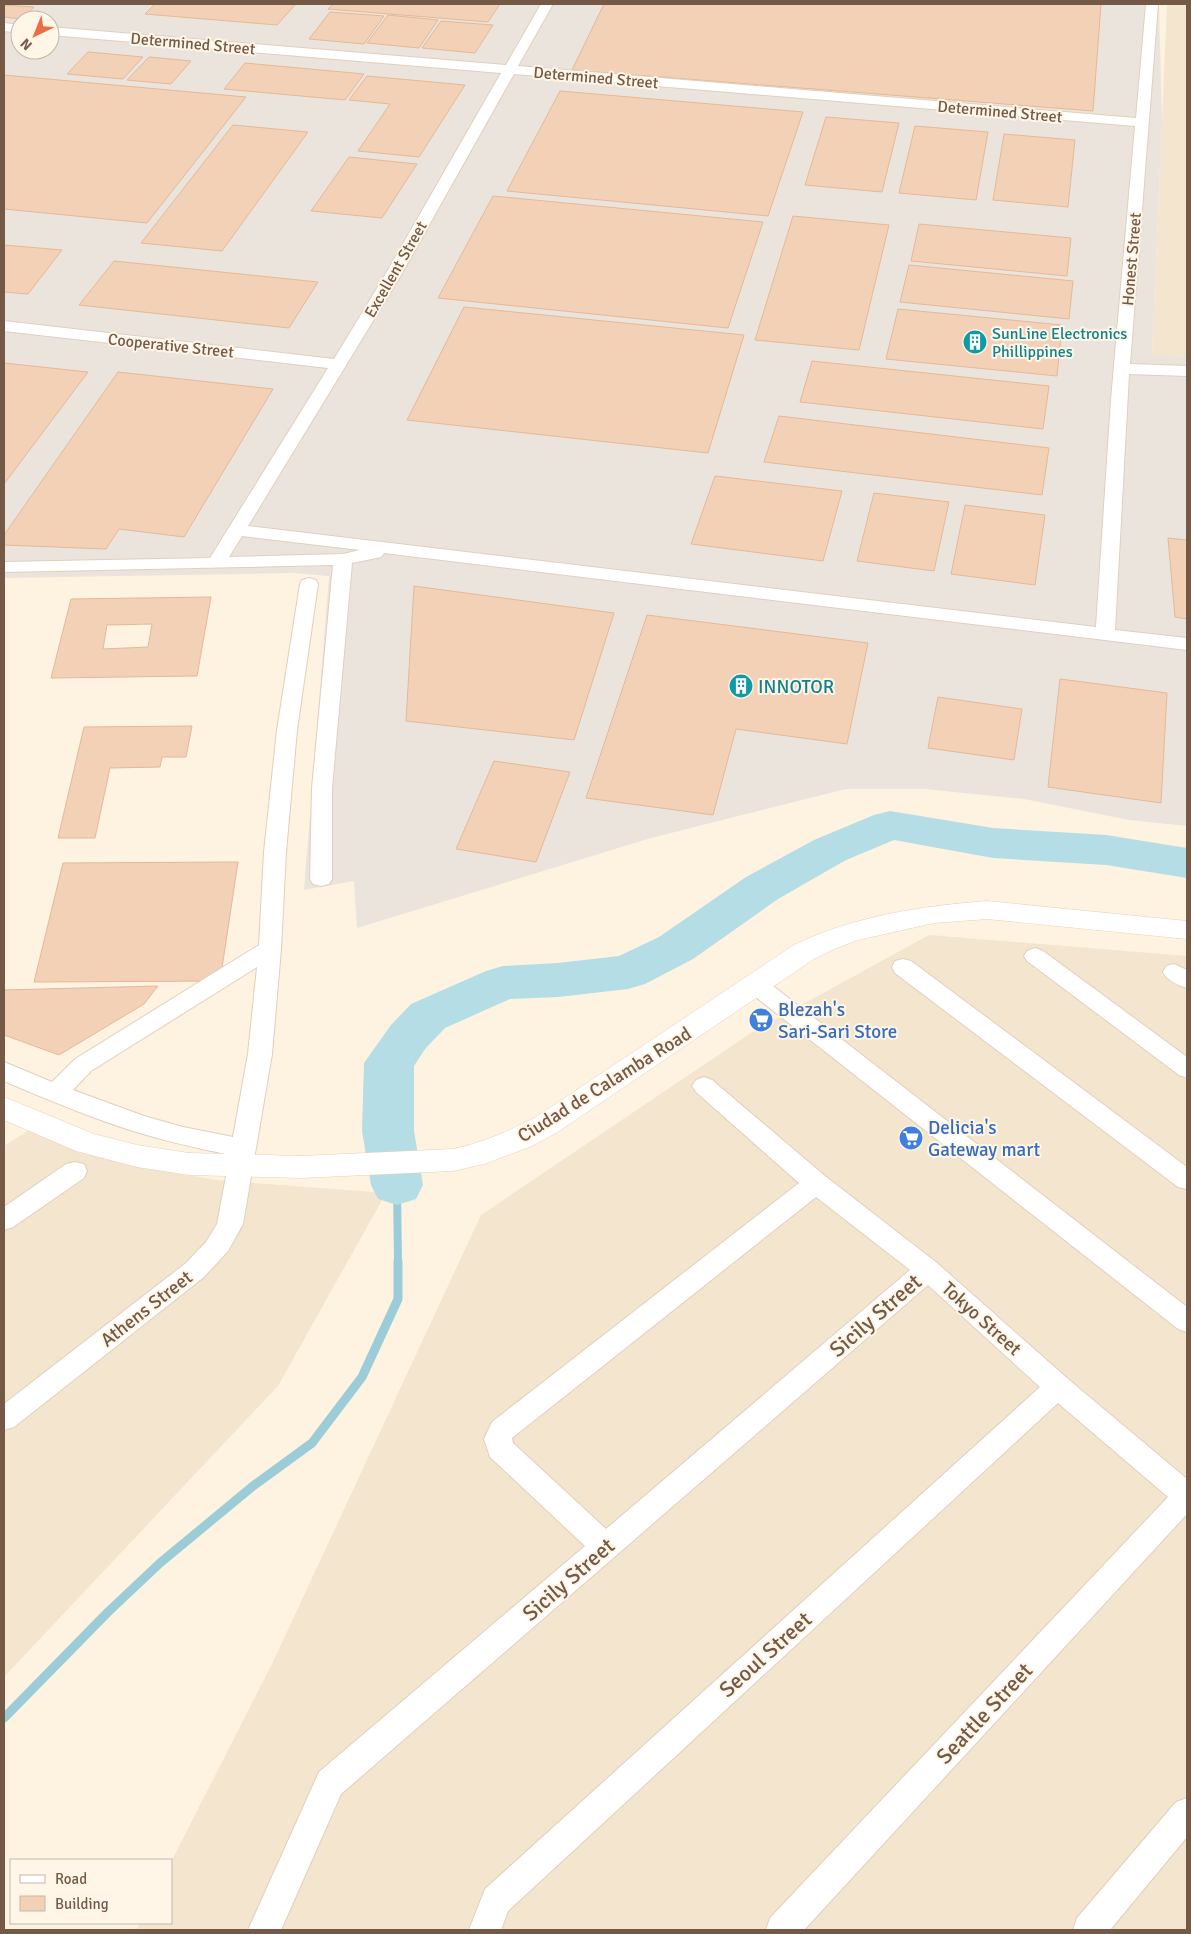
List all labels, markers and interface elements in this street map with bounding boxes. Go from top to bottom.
north arrow [10,10,60,60]
street label: Determined Street [130,29,257,59]
text: N [17,35,36,54]
street label: Determined Street [533,63,660,93]
street label: Determined Street [937,97,1064,127]
street label: Honest Street [1118,211,1146,307]
street label: Excellent Street [360,217,432,321]
place label: SunLine Electronics Phillippines [992,324,1127,362]
street label: Cooperative Street [107,329,235,363]
building icon: SunLine Electronics Phillippines [962,329,988,355]
building icon: INNOTOR [728,673,754,699]
place label: INNOTOR [758,675,834,699]
place label: Blezah's Sari-Sari Store [778,998,897,1044]
supermarket icon: Blezah's Sari-Sari Store [748,1007,774,1033]
street label: Ciudad de Calamba Road [513,1022,696,1148]
place label: Delicia's Gateway mart [928,1116,1041,1162]
supermarket icon: Delicia's Gateway mart [898,1125,924,1151]
street label: Athens Street [96,1265,198,1352]
street label: Sicily Street [824,1268,927,1363]
street label: Tokyo Street [936,1277,1027,1361]
street label: Sicily Street [517,1532,620,1627]
street label: Seoul Street [713,1606,817,1703]
street label: Seattle Street [931,1657,1038,1770]
legend [10,1859,172,1924]
text: Road [55,1870,87,1888]
text: Building [55,1895,109,1913]

